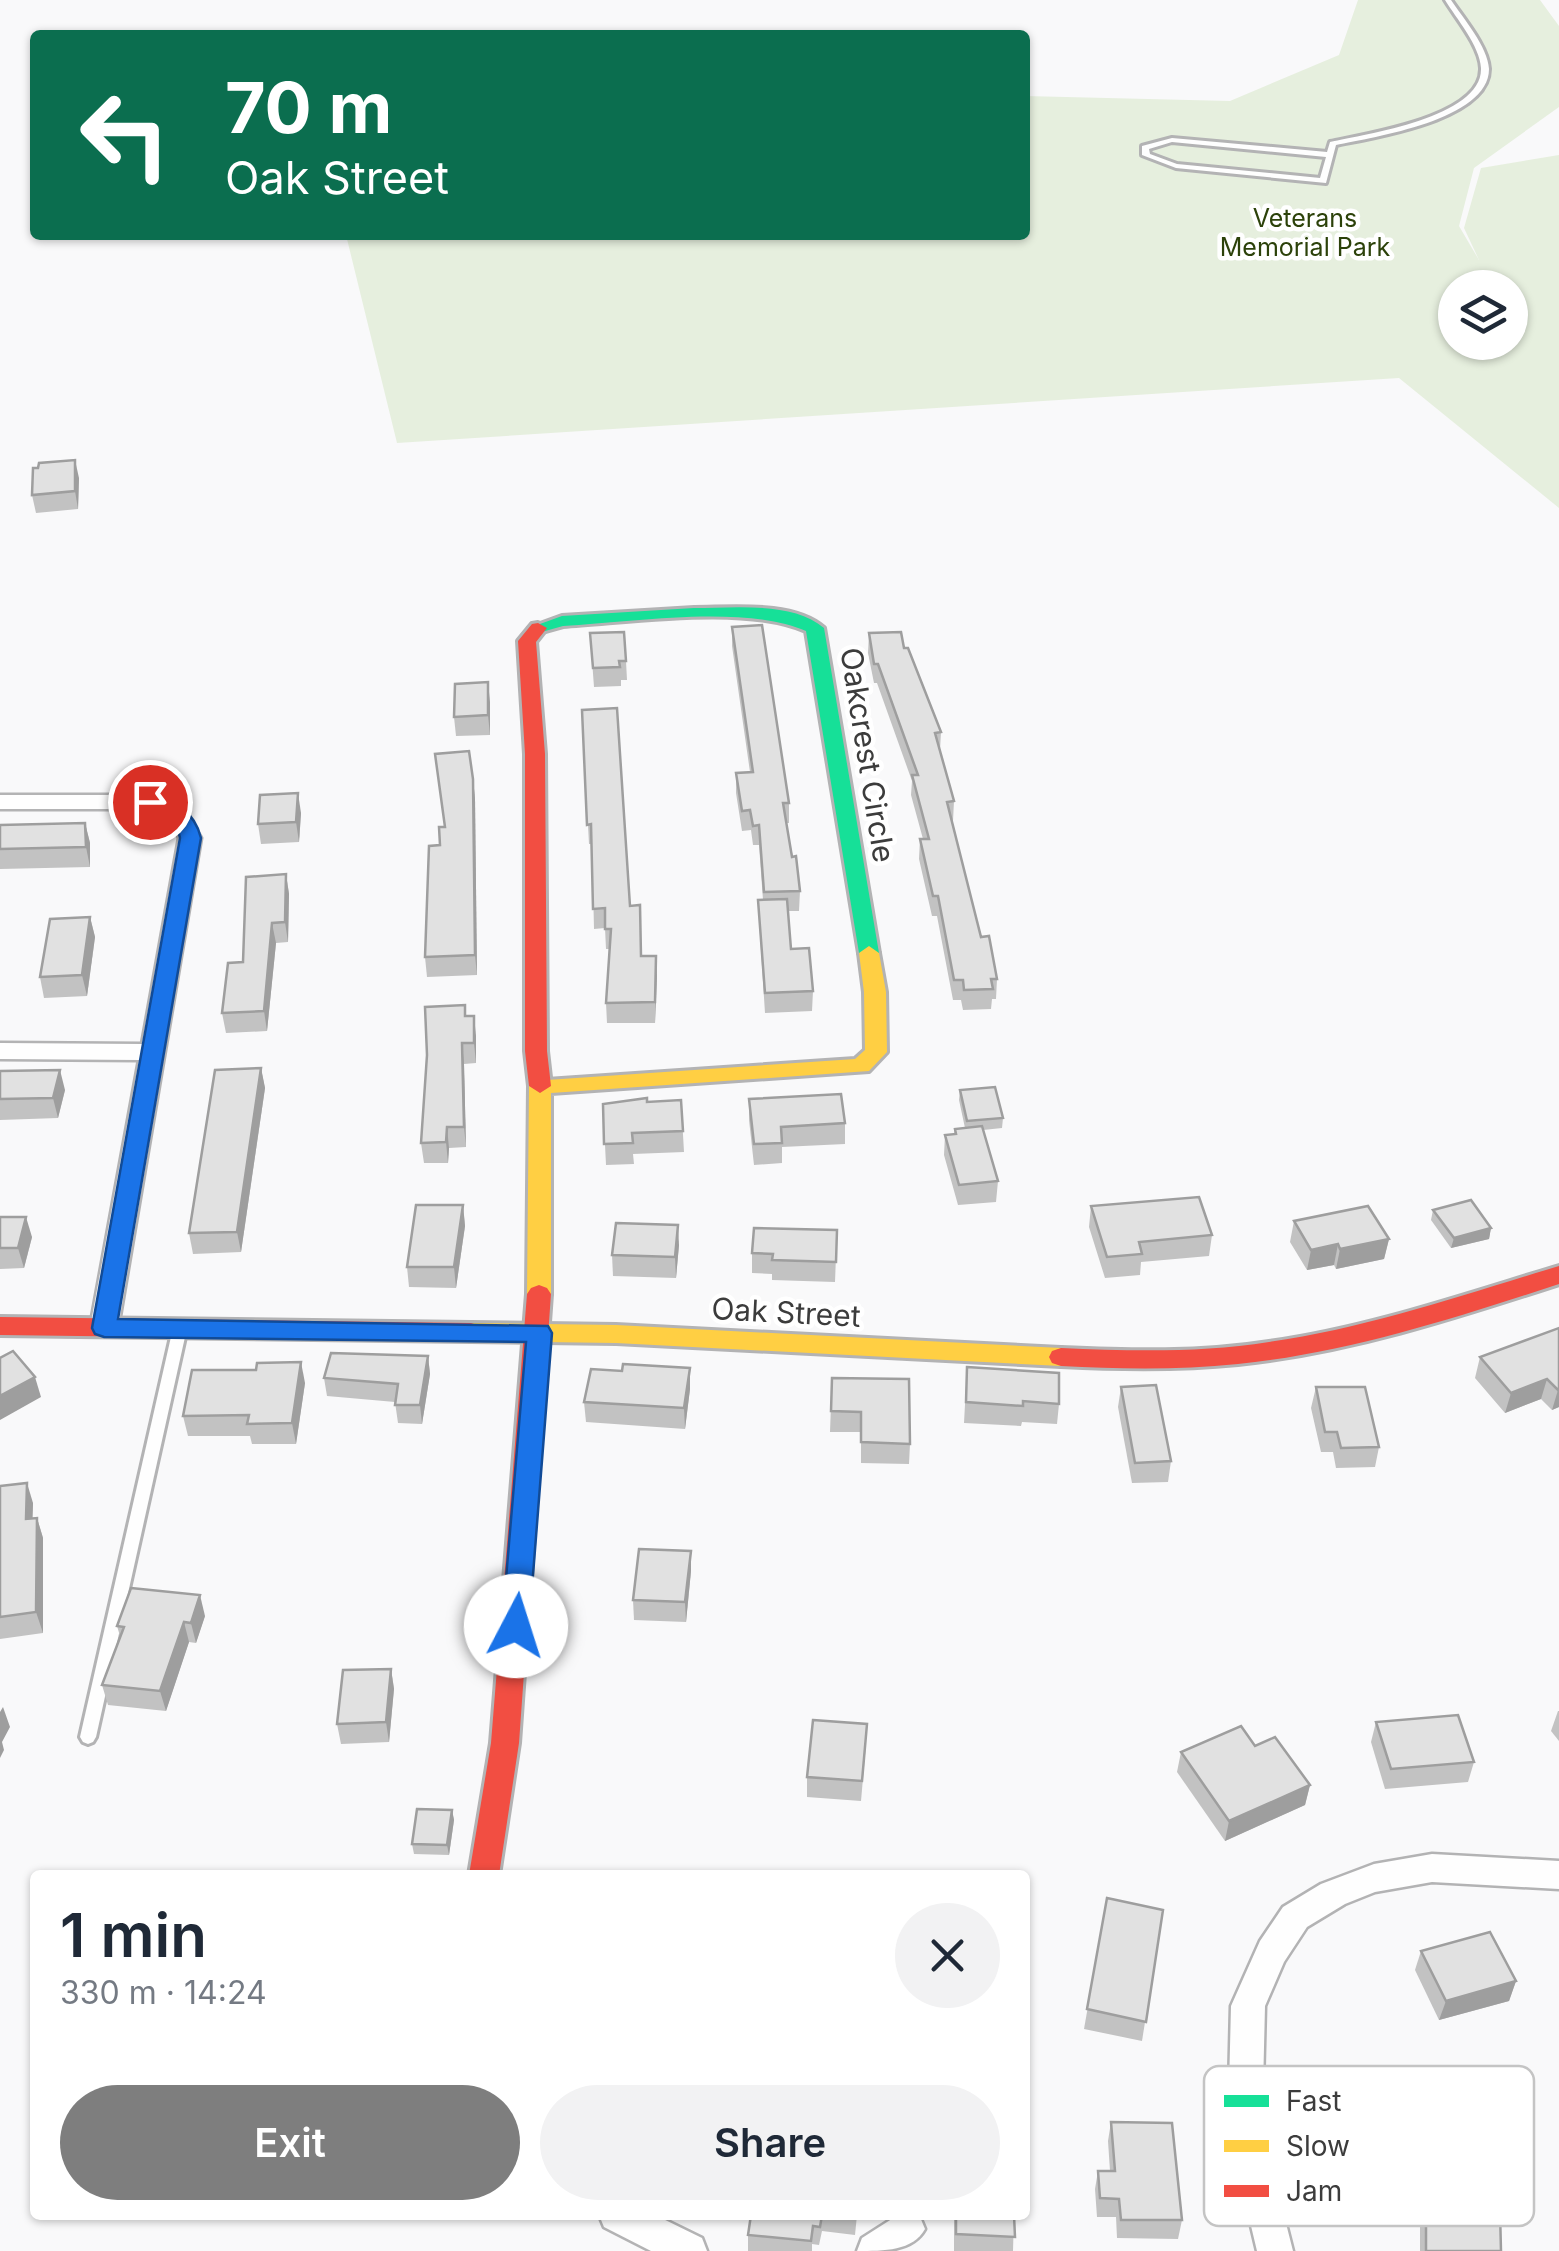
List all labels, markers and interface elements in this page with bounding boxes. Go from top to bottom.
text: 70 m [225,65,392,150]
icon: left [60,70,190,200]
text: Oak Street [225,150,449,205]
park label: Veterans Memorial Park [1220,203,1391,262]
map controls [1438,270,1528,360]
button: layers [1438,270,1528,360]
street label: Oakcrest Circle [833,645,903,865]
pin [108,760,193,845]
icon: arrive [123,775,178,830]
street label: Oak Street [711,1290,862,1334]
position arrow [464,1574,568,1678]
text: 1 min [60,1899,207,1971]
button: close [895,1903,1000,2008]
text: 330 m · 14:24 [60,1973,267,2012]
legend [1204,2066,1534,2226]
text: Fast [1286,2084,1342,2118]
button: Exit [60,2085,520,2200]
button: Share [540,2085,1000,2200]
text: Slow [1286,2129,1350,2163]
text: Jam [1286,2174,1342,2208]

